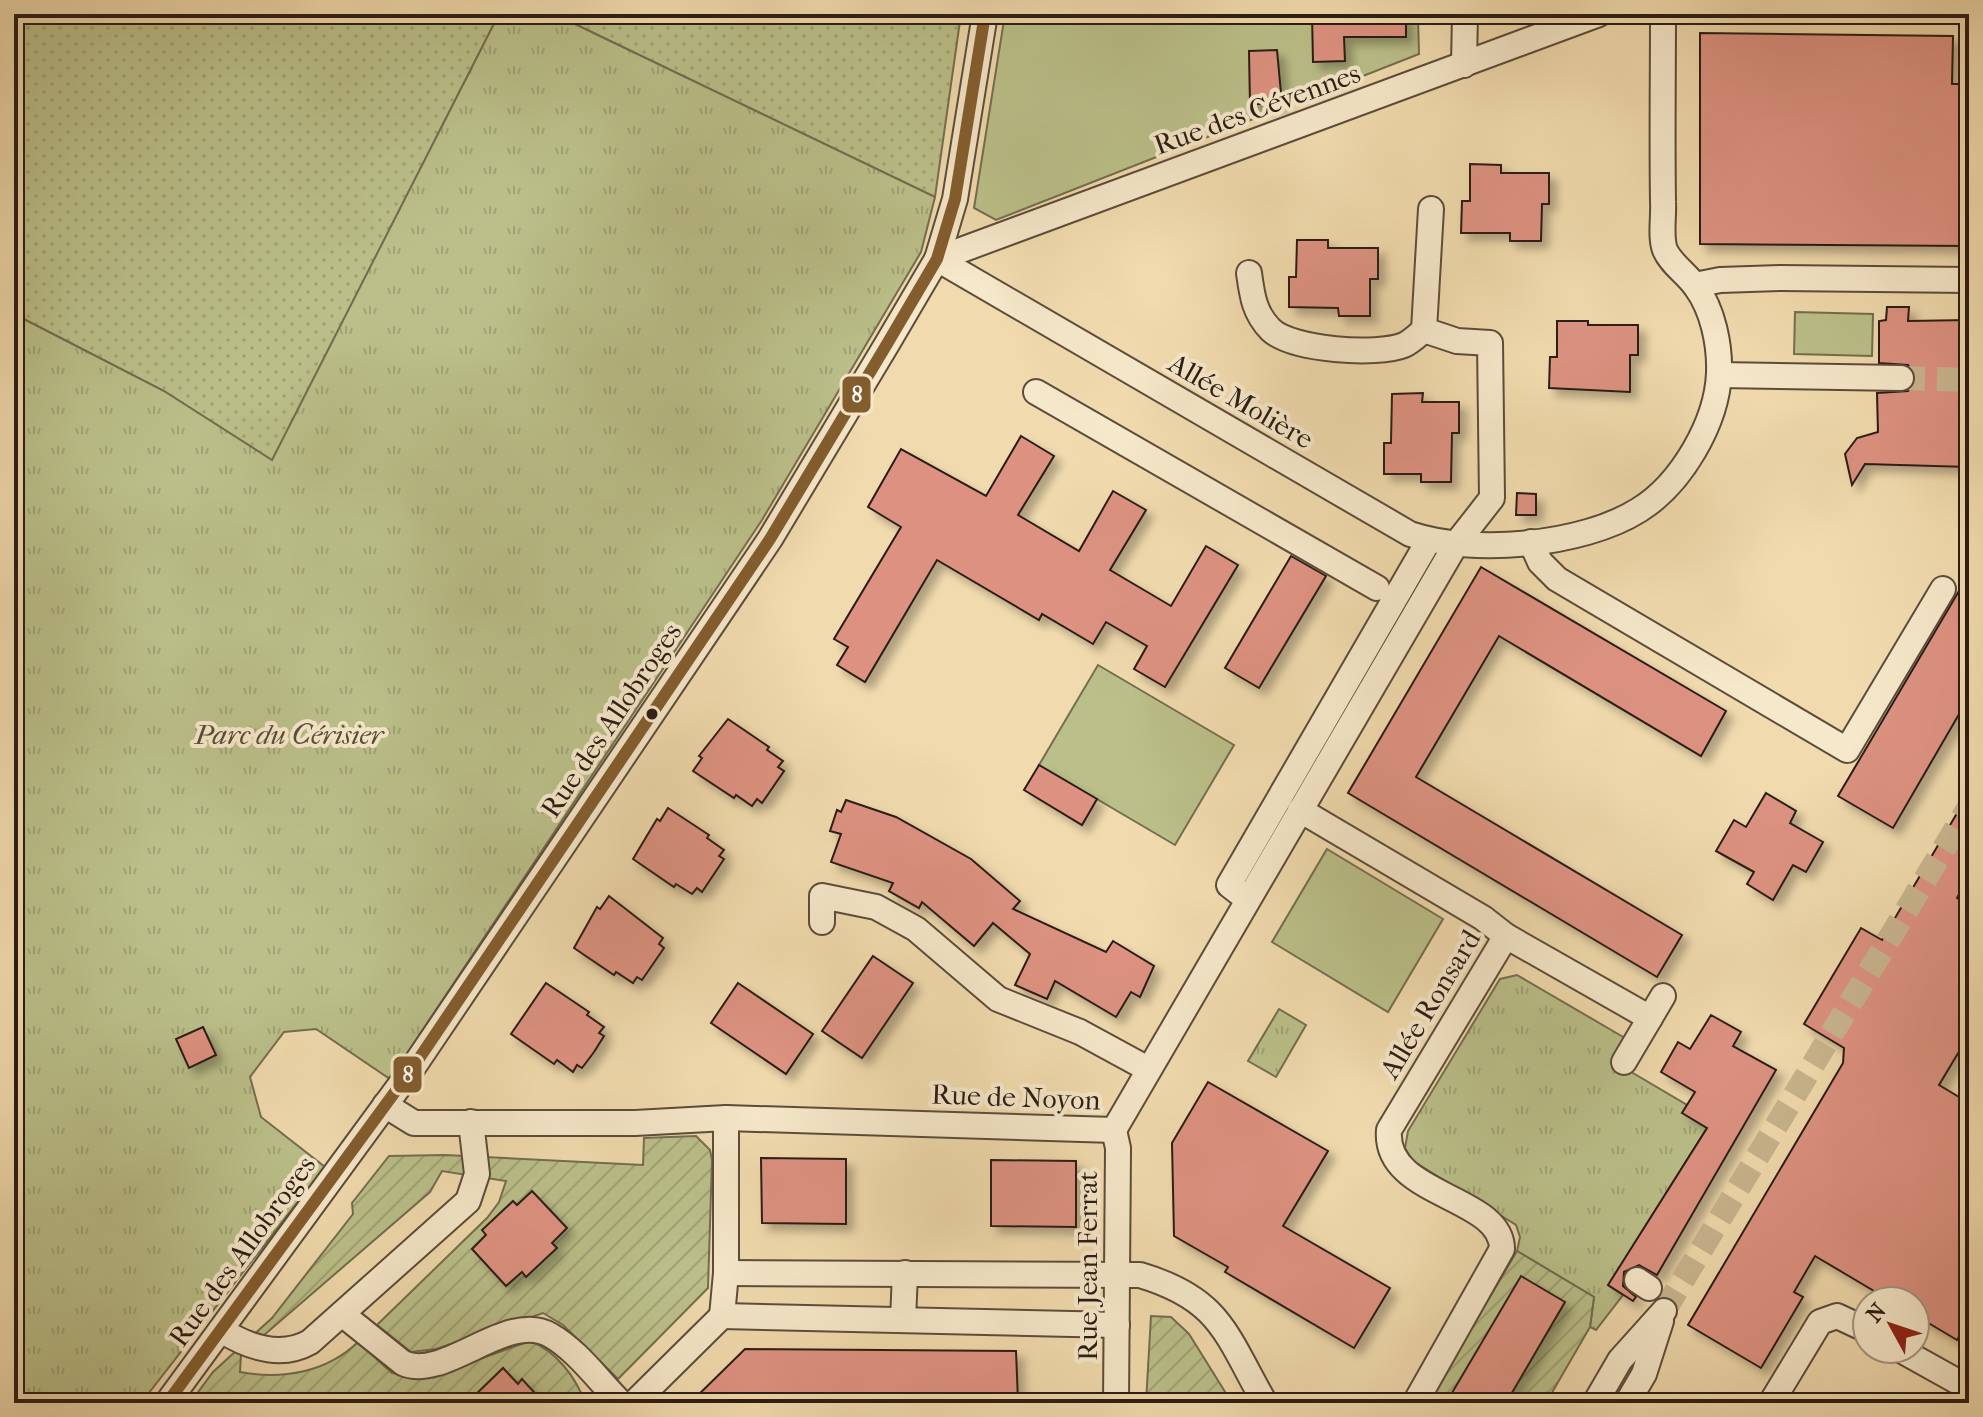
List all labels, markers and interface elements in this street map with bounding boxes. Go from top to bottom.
street label: Rue des Cévennes [1149,56,1365,162]
street label: Allée Molière [1162,346,1319,456]
line badge: 8 [841,375,872,414]
text: 8 [851,382,863,408]
street label: Rue des Allobroges [534,616,688,824]
unlabelled marker [644,706,660,722]
park label: Parc du Cérisier [193,718,386,751]
street label: Allée Ronsard [1372,923,1488,1085]
line badge: 8 [392,1055,423,1094]
text: 8 [402,1062,414,1088]
street label: Rue de Noyon [931,1078,1101,1116]
street label: Rue des Allobroges [162,1149,322,1353]
street label: Rue Jean Ferrat [1071,1171,1104,1361]
north arrow [1851,1285,1931,1365]
text: N [1861,1298,1892,1328]

